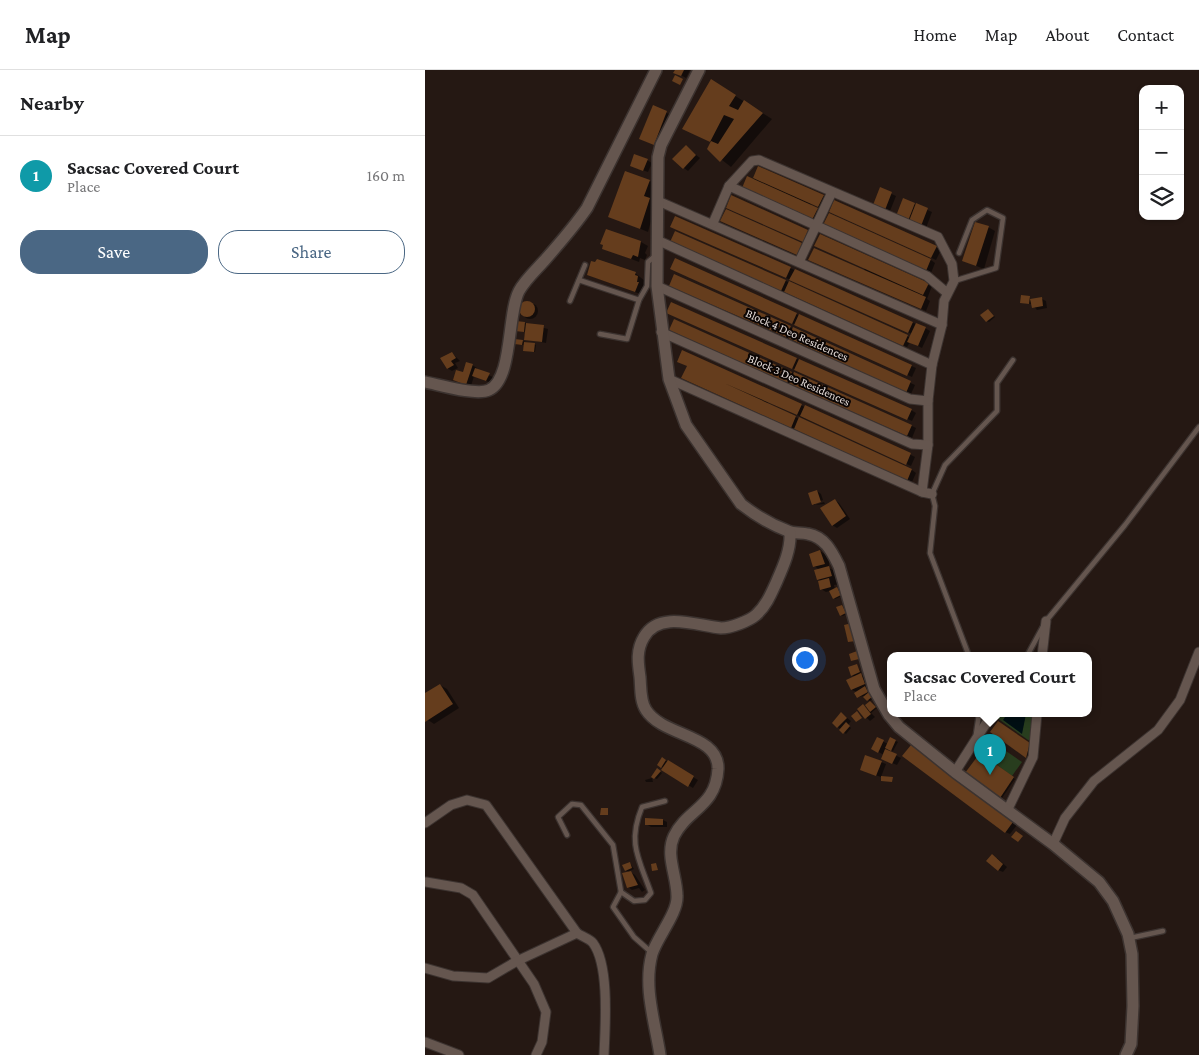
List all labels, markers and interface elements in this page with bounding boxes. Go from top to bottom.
text: Map [25,21,71,48]
text: Home [914,25,957,45]
text: Map [985,25,1017,45]
text: About [1045,25,1089,45]
text: Contact [1117,25,1174,45]
map controls [1139,85,1184,220]
button: + [1139,85,1184,130]
text: Nearby [20,91,84,115]
button: − [1139,130,1184,175]
text: Sacsac Covered Court [67,157,239,178]
text: 1 [33,167,39,184]
text: 160 m [367,167,405,184]
button: layers [1139,175,1184,220]
text: Place [67,178,100,195]
button: Save [20,230,208,274]
button: Share [218,230,405,274]
street label: Block 4 Deo Residences [743,306,851,364]
street label: Block 3 Deo Residences [746,351,853,409]
your location [792,647,818,673]
popup [887,652,1092,717]
text: Sacsac Covered Court [904,666,1075,687]
text: Place [904,687,937,704]
pin: 1 [974,734,1006,775]

